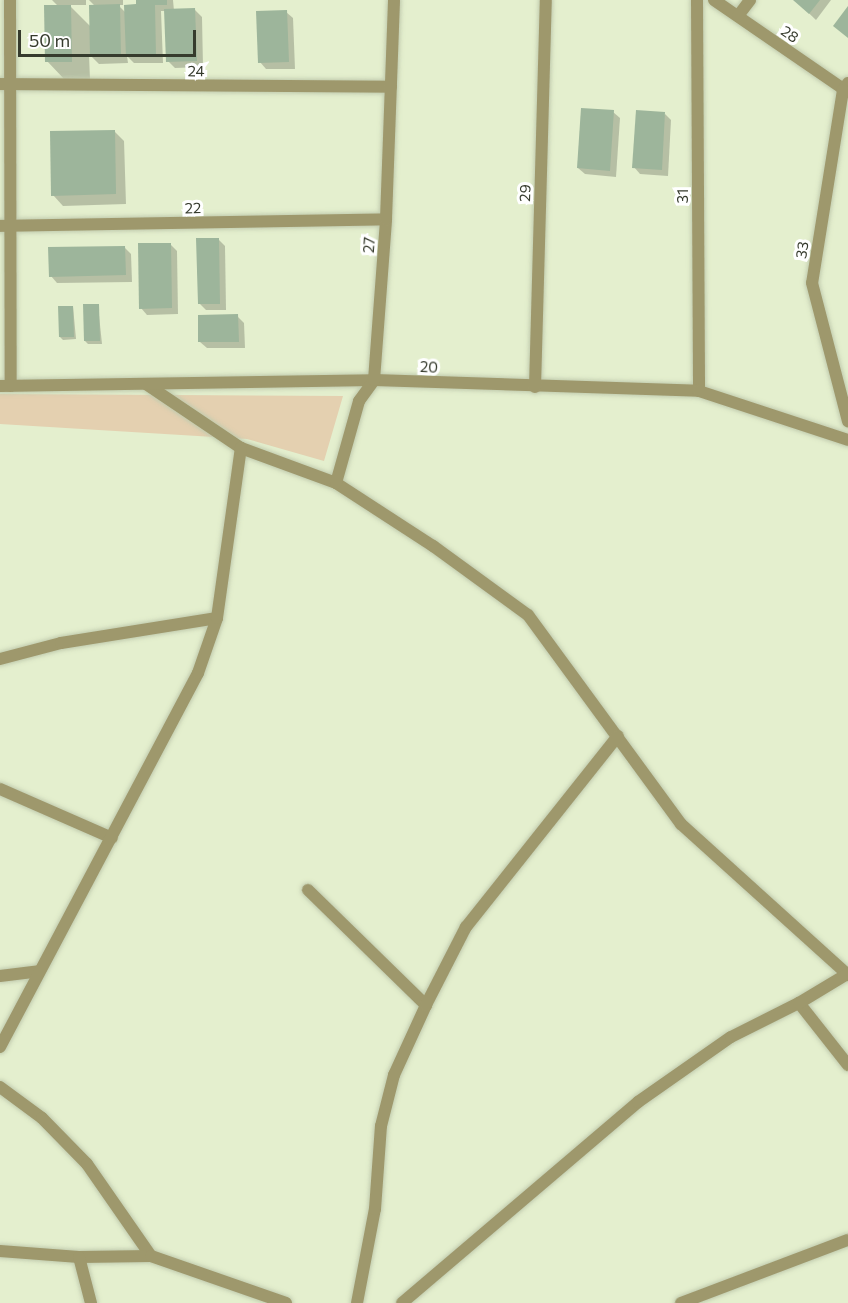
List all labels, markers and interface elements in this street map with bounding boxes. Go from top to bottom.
scale bar [21,18,200,56]
street label: 28 [778,22,802,46]
text: 50 m [29,29,70,51]
street label: 24 [187,62,205,80]
street label: 29 [516,184,534,202]
street label: 31 [674,189,692,203]
street label: 22 [185,199,201,217]
street label: 27 [359,236,379,254]
street label: 33 [792,240,812,260]
street label: 20 [420,358,438,376]

